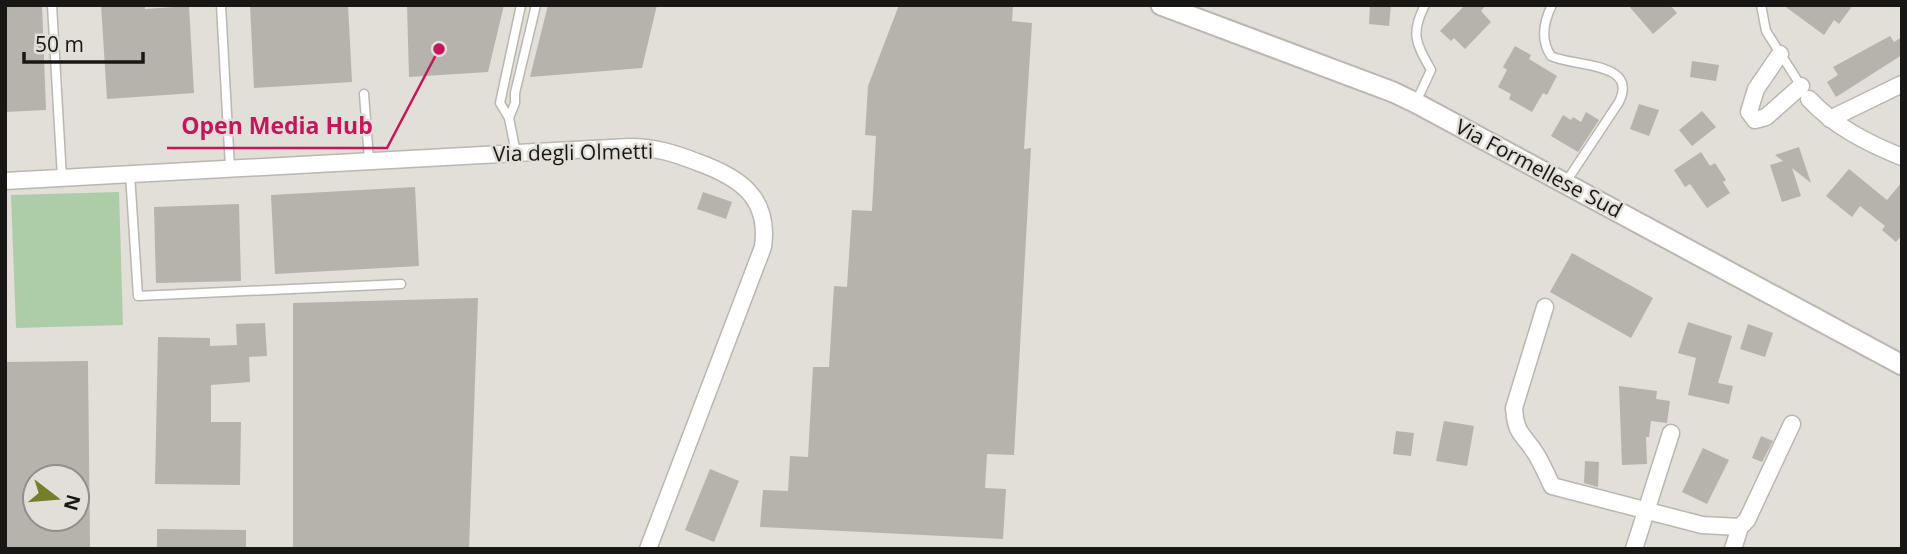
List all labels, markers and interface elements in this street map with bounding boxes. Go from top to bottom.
scale bar [24,21,144,65]
text: 50 m [35,30,84,58]
callout: Open Media Hub [167,104,387,148]
text: Open Media Hub [181,109,373,141]
street label: Via Formellese Sud [1451,112,1627,224]
street label: Via degli Olmetti [493,137,653,167]
north arrow [21,463,91,533]
text: N [58,492,87,514]

